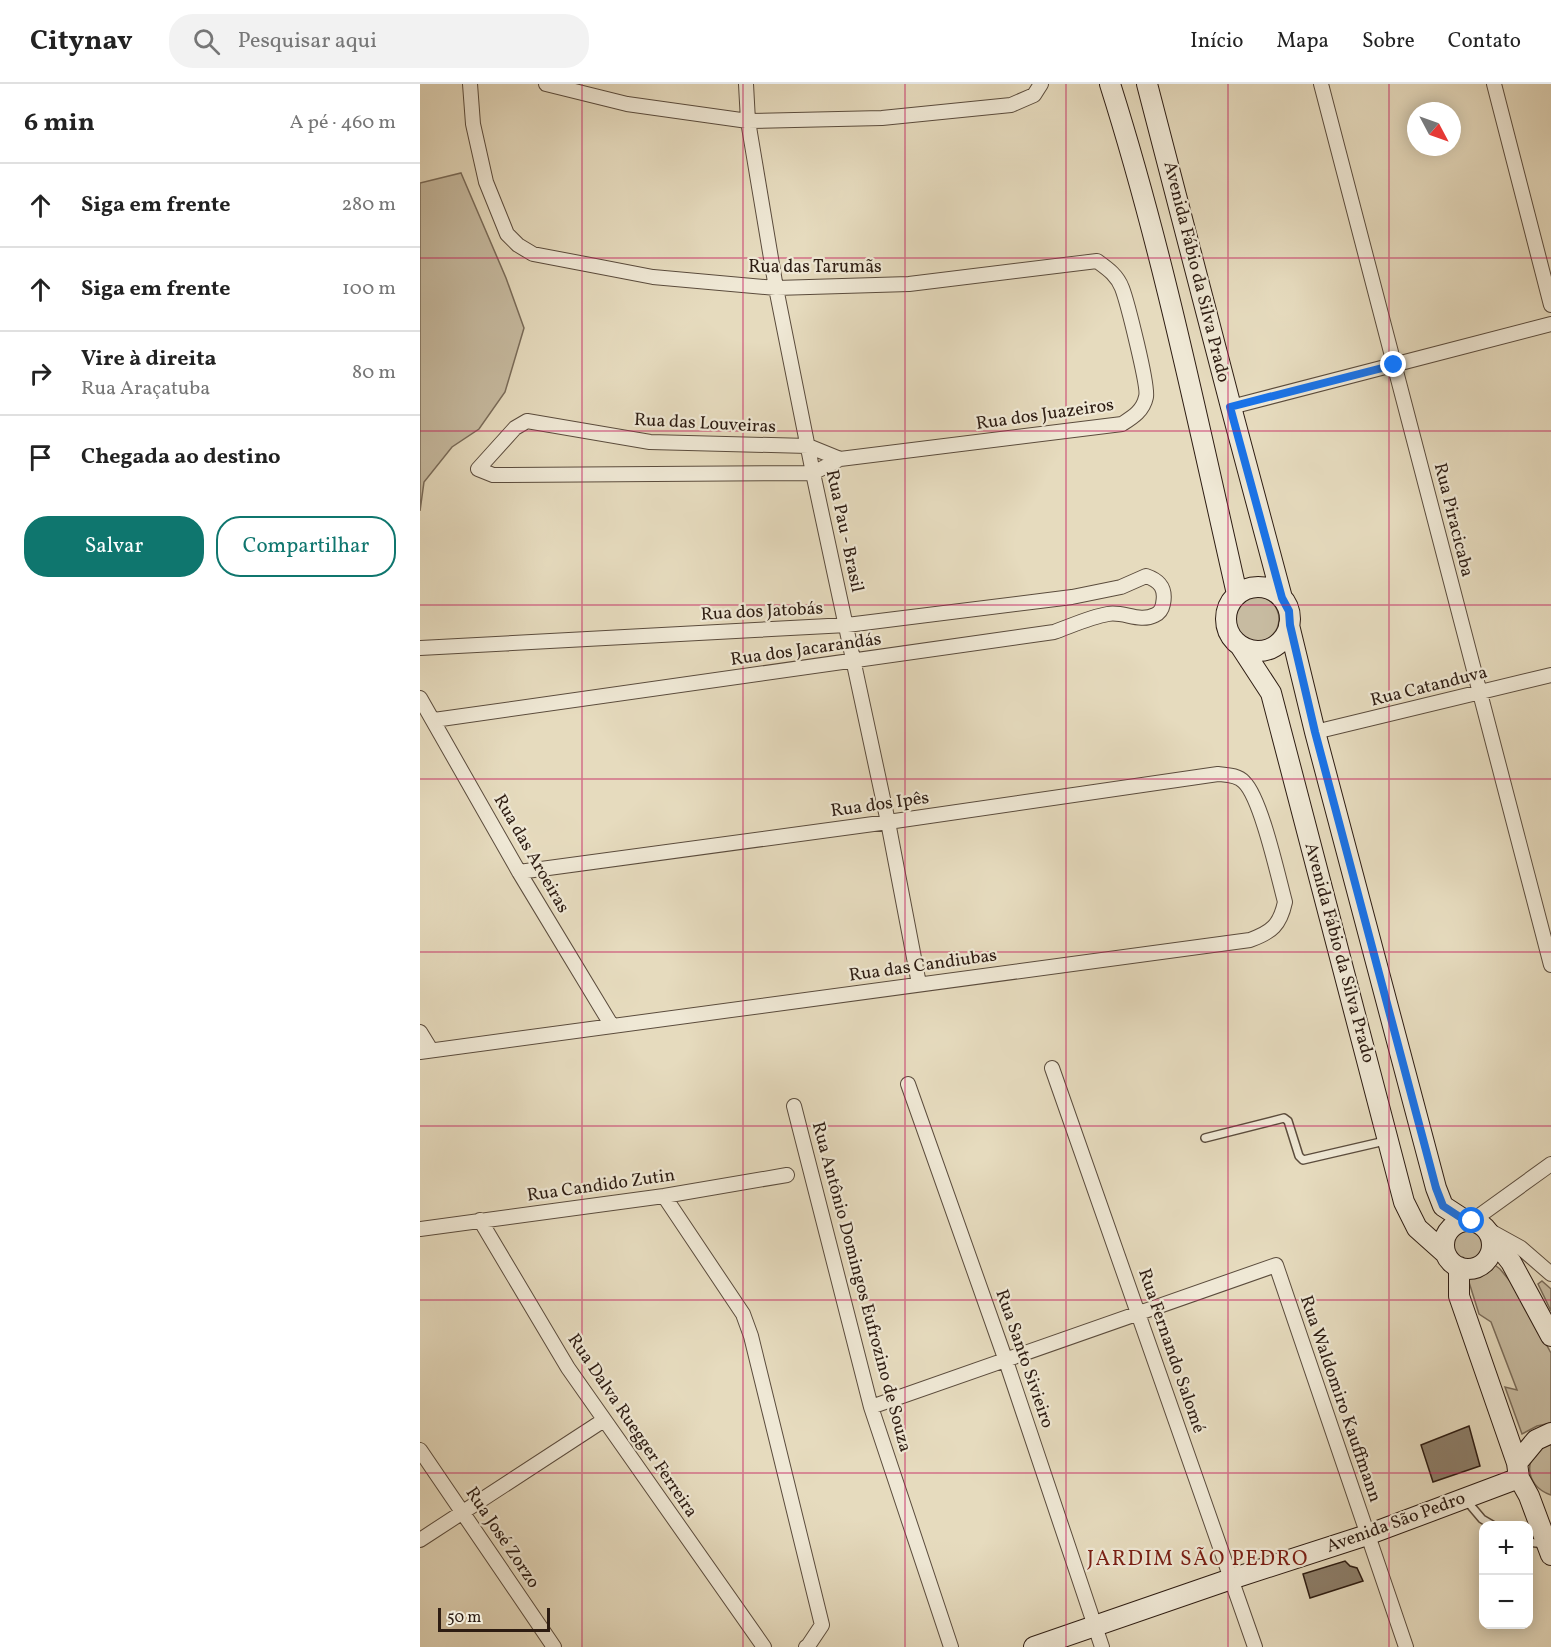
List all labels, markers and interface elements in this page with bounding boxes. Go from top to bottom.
search box [169,14,589,68]
text: Citynav [30,22,133,61]
icon: search [190,25,223,58]
text: Pesquisar aqui [238,26,377,57]
text: Início [1190,27,1243,56]
text: Mapa [1276,27,1329,56]
text: Sobre [1362,27,1415,56]
text: Contato [1448,27,1521,56]
north arrow [1407,102,1461,156]
text: 6 min [24,105,95,141]
text: A pé · 460 m [289,109,396,137]
street label: Avenida Fábio da Silva Prado [1156,159,1236,385]
icon: ahead [24,189,57,222]
text: Siga em frente [81,190,231,221]
text: 280 m [341,191,396,219]
street label: Rua das Tarumãs [748,255,882,280]
icon: ahead [24,273,57,306]
text: Siga em frente [81,274,231,305]
text: 100 m [342,275,396,303]
text: Vire à direita [81,344,217,375]
route end [1380,351,1406,377]
icon: right [24,357,57,390]
text: 80 m [352,359,396,387]
text: Rua Araçatuba [81,375,210,403]
street label: Rua dos Juazeiros [974,393,1116,437]
street label: Rua das Louveiras [633,408,777,440]
icon: arrive [24,441,57,474]
text: Chegada ao destino [81,442,281,473]
street label: Rua Piracicaba [1427,460,1479,580]
street label: Rua Pau - Brasil [819,467,869,595]
button: Salvar [24,516,204,577]
button: Compartilhar [216,516,396,577]
street label: Rua dos Jatobás [700,596,824,628]
street label: Rua dos Jacarandás [729,627,883,673]
street label: Rua Catanduva [1368,660,1490,714]
street label: Rua dos Ipês [829,786,931,824]
street label: Rua das Aroeiras [487,790,575,918]
street label: Avenida Fábio da Silva Prado [1298,840,1380,1066]
street label: Rua das Candiubas [847,943,999,989]
street label: Rua Antônio Domingos Eufrozino de Souza [805,1119,917,1455]
street label: Rua Candido Zutin [525,1163,677,1209]
route start [1458,1207,1484,1233]
street label: Rua Fernando Salomé [1131,1265,1211,1437]
street label: Rua Santo Sivieiro [989,1286,1059,1432]
street label: Rua Waldomiro Kauffmann [1293,1292,1387,1506]
street label: Rua Dalva Ruegger Ferreira [561,1329,703,1523]
street label: Rua José Zorzo [459,1482,545,1594]
street label: Avenida São Pedro [1323,1486,1469,1560]
map controls [1479,1521,1533,1629]
button: + [1479,1521,1533,1575]
district label: JARDIM SÃO PEDRO [1087,1545,1309,1574]
button: − [1479,1575,1533,1629]
scale bar [438,1605,550,1632]
text: 50 m [447,1607,481,1629]

